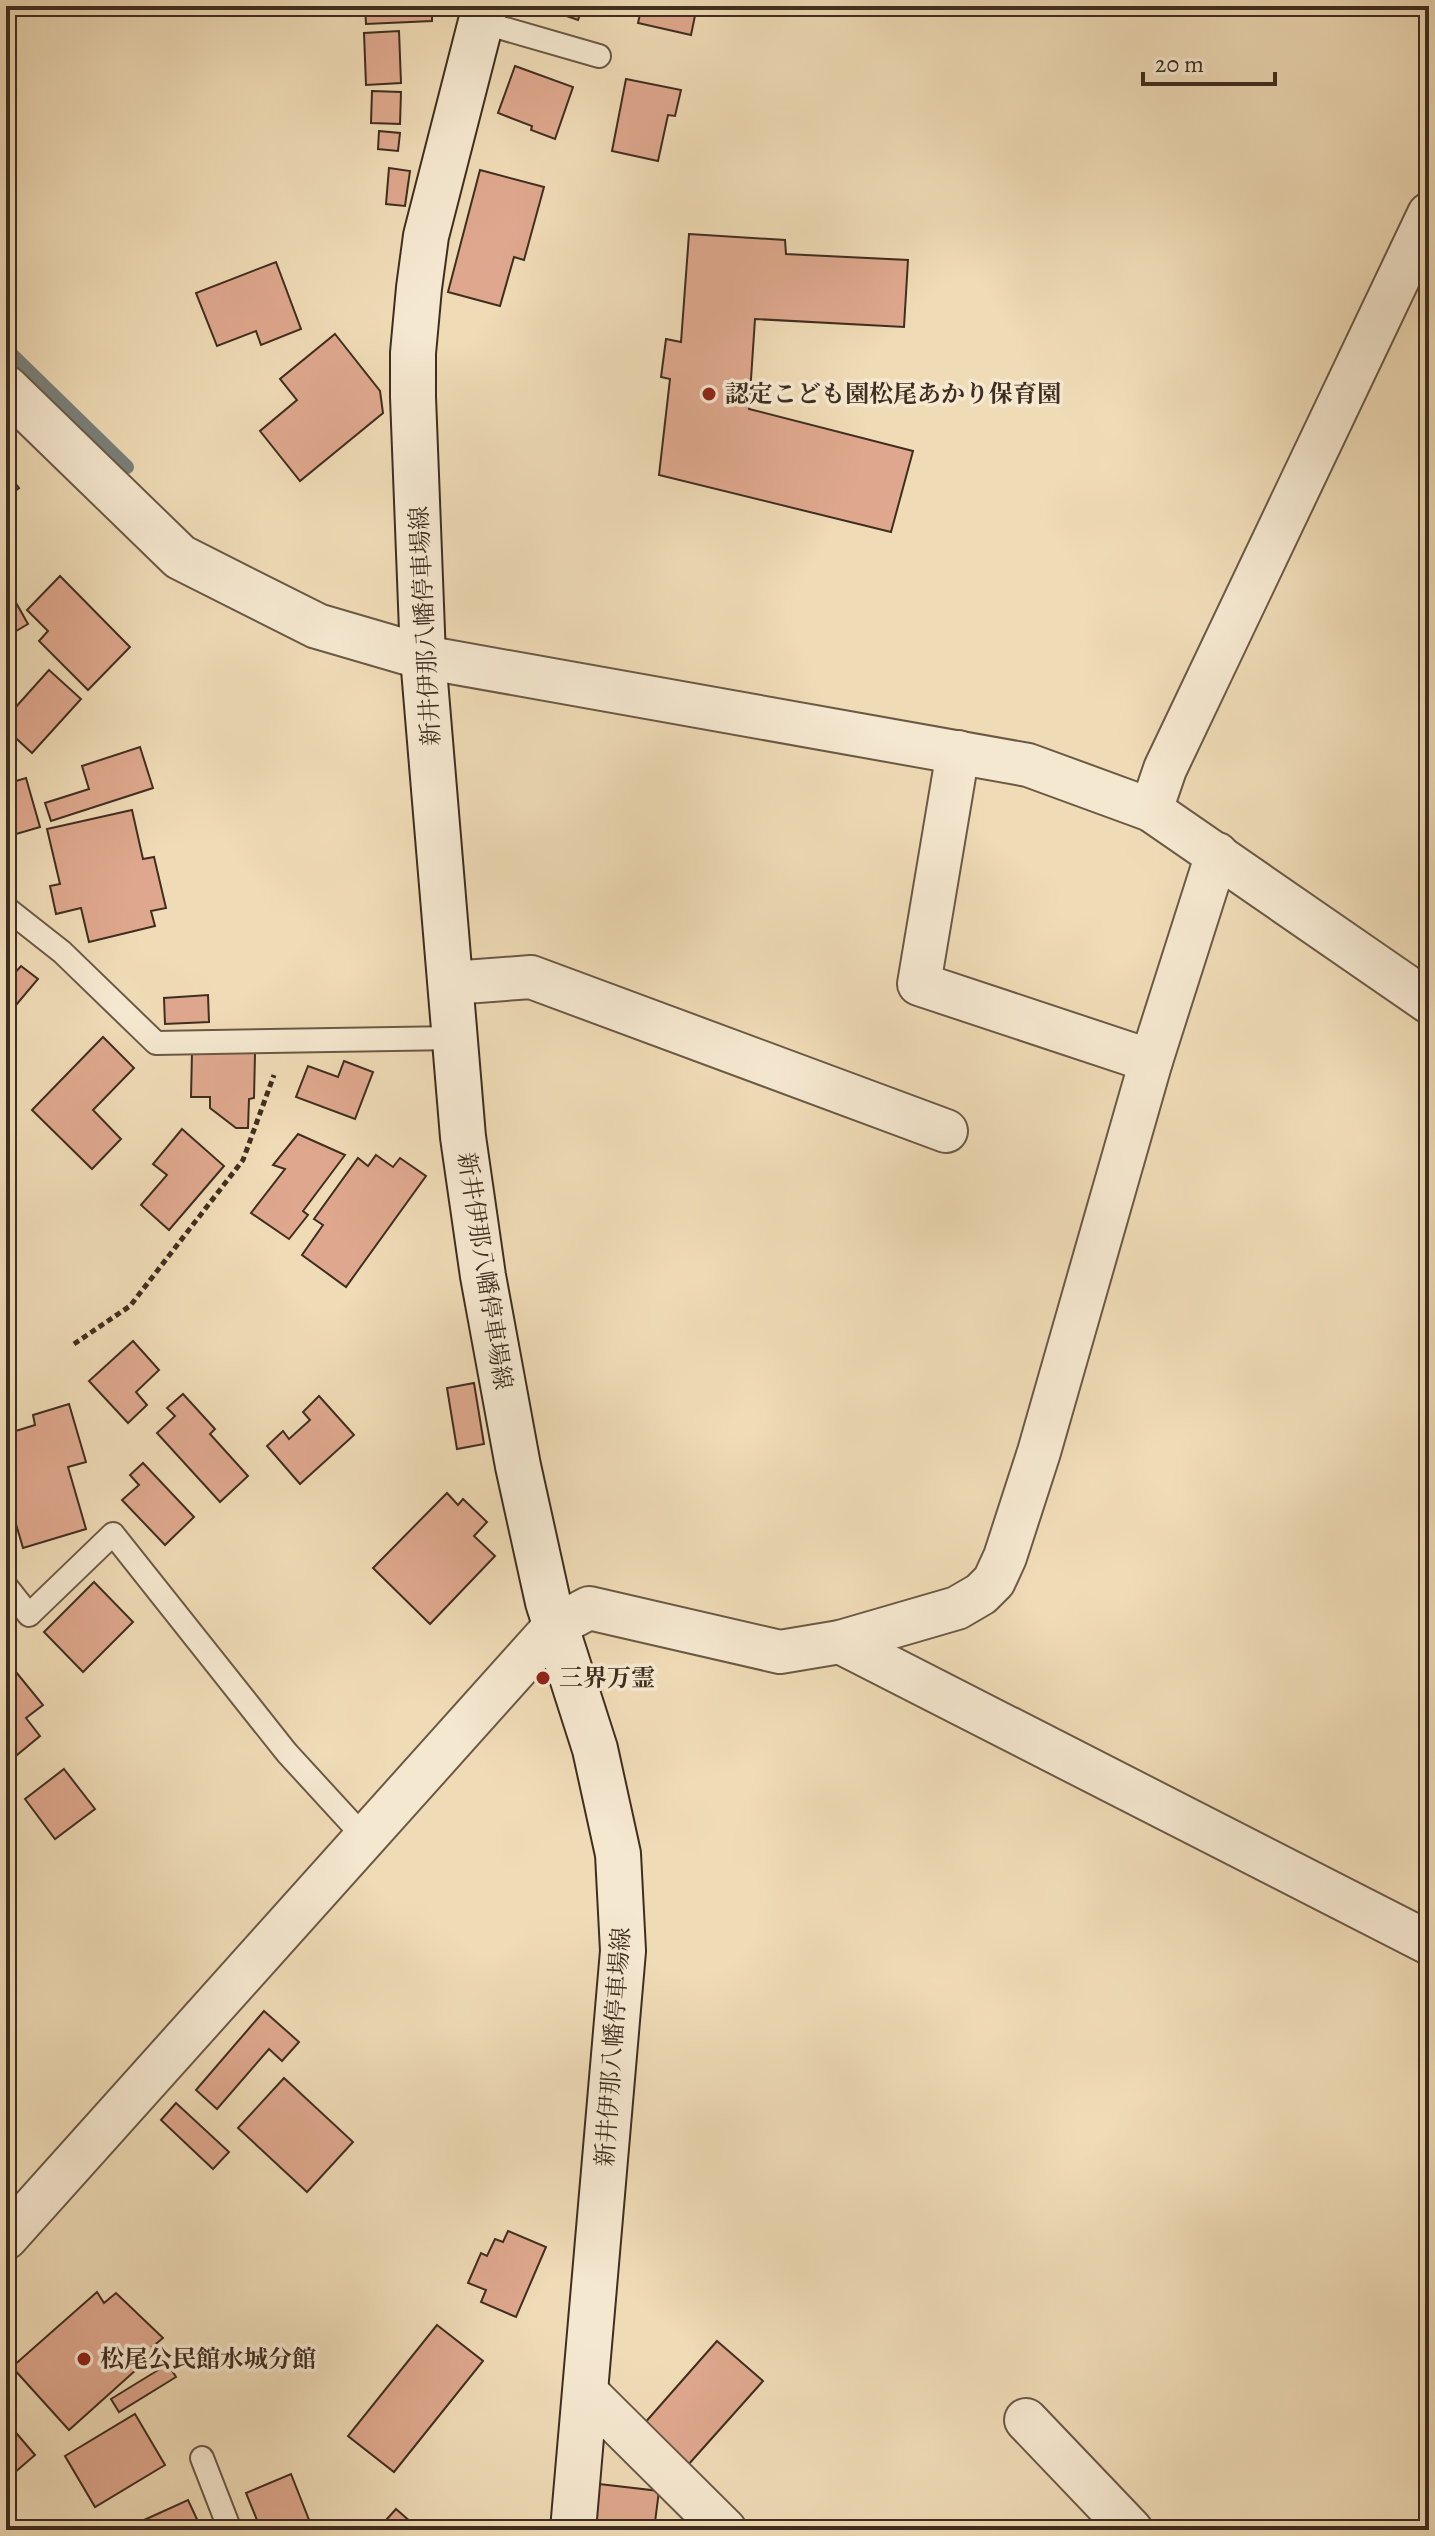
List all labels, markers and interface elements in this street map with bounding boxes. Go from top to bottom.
scale bar [1143,36,1275,86]
text: 20 m [1155,48,1204,80]
place label: 認定こども園松尾あかり保育園 [725,378,1061,410]
marker: 認定こども園松尾あかり保育園 [700,385,718,403]
street label: 新井伊那八幡停車場線 [403,505,447,747]
street label: 新井伊那八幡停車場線 [450,1150,520,1392]
place label: 三界万霊 [559,1662,655,1694]
marker: 三界万霊 [534,1669,552,1687]
street label: 新井伊那八幡停車場線 [589,1926,637,2168]
place label: 松尾公民館水城分館 [100,2343,316,2375]
marker: 松尾公民館水城分館 [75,2350,93,2368]

